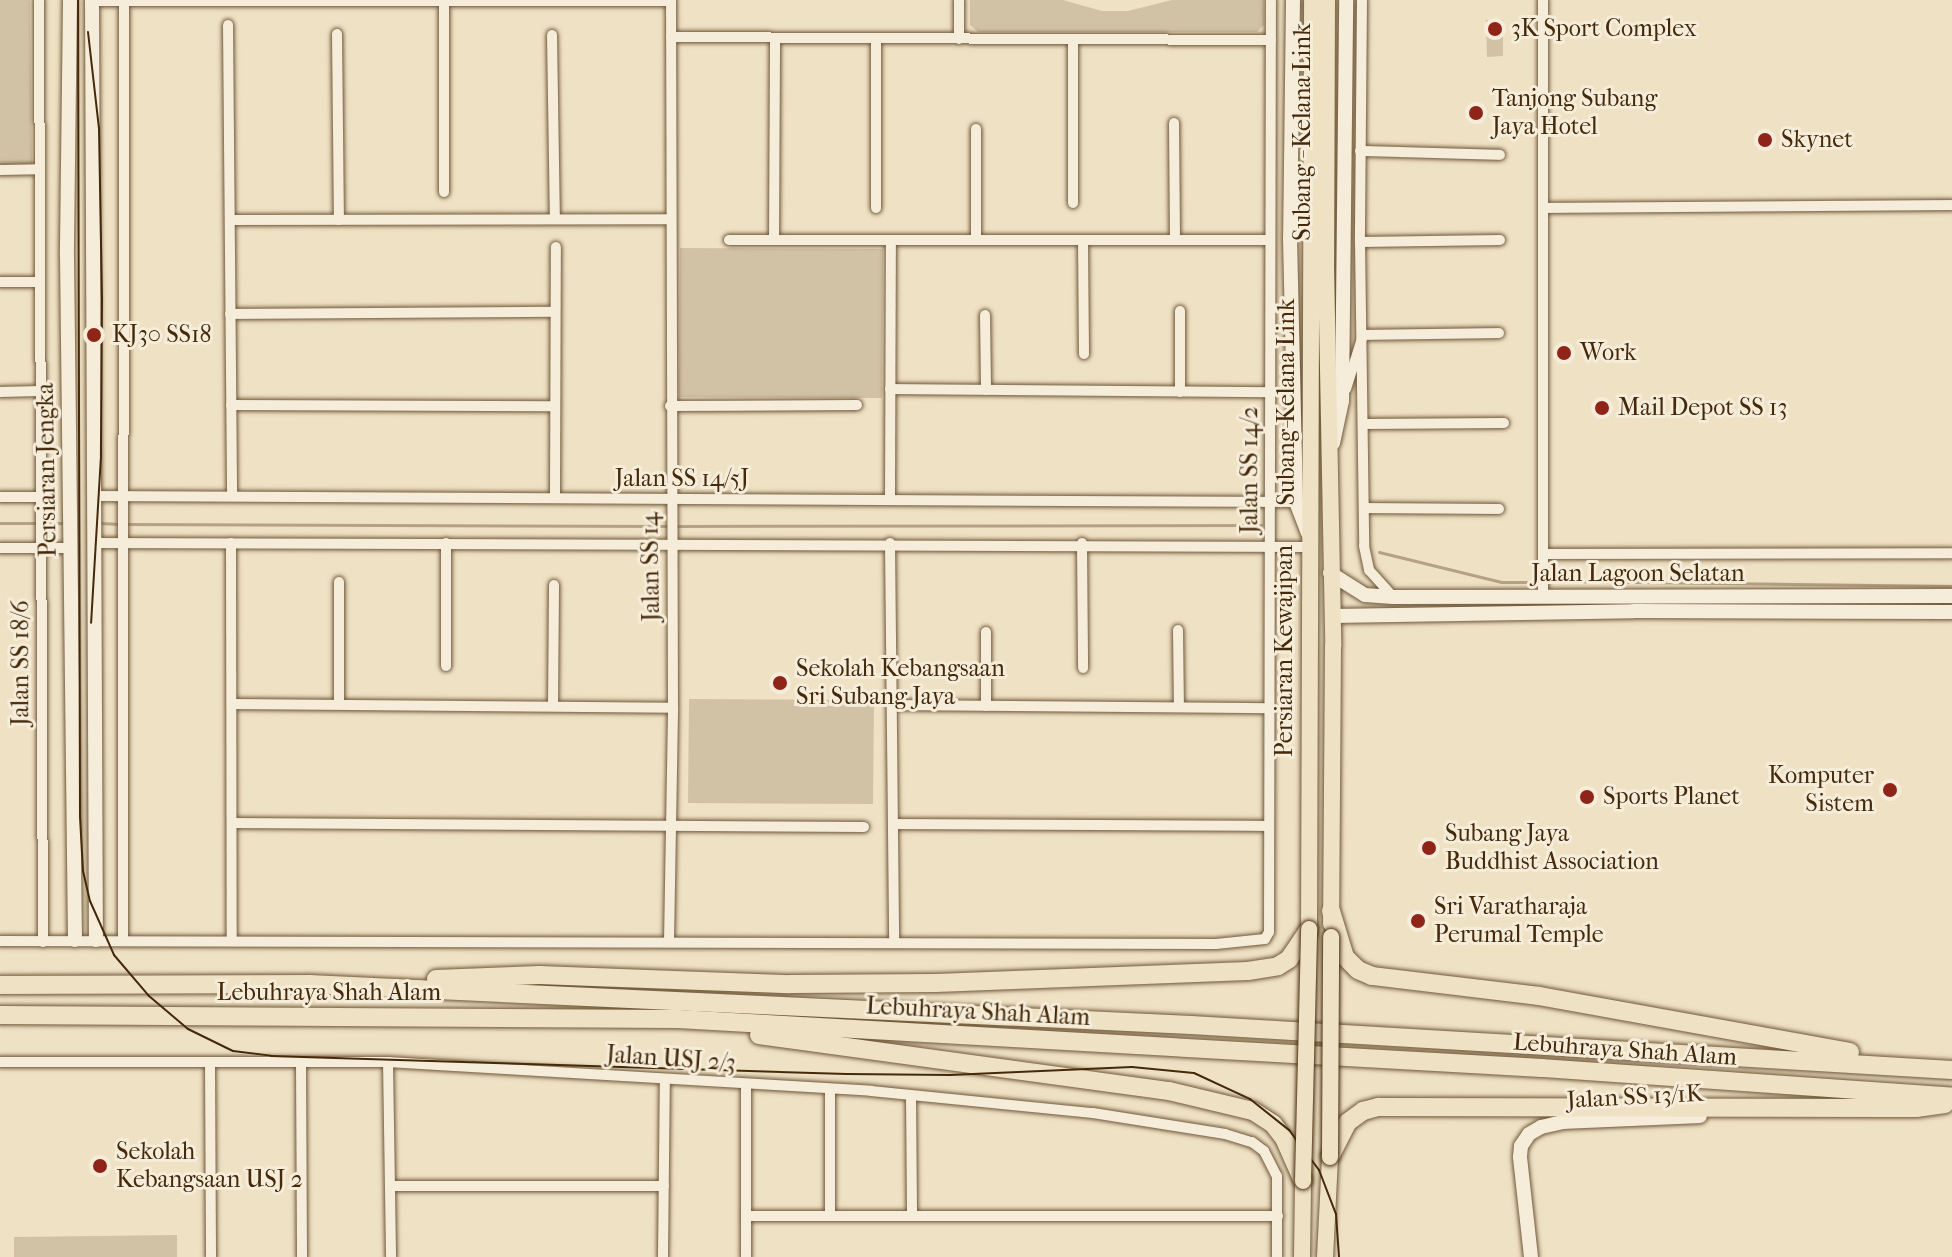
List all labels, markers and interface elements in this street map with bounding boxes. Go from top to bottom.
place label: 3K Sport Complex [1511,15,1697,43]
marker: 3K Sport Complex [1486,20,1504,38]
street label: Subang - Kelana Link [1289,23,1317,241]
place label: Tanjong Subang Jaya Hotel [1492,85,1657,141]
marker: Tanjong Subang Jaya Hotel [1467,104,1485,122]
place label: Skynet [1781,126,1853,154]
marker: Skynet [1756,131,1774,149]
street label: Subang-Kelana Link [1273,299,1301,505]
place label: KJ30 SS18 [112,321,212,349]
marker: KJ30 SS18 [83,324,105,346]
place label: Work [1580,339,1636,367]
marker: Work [1555,344,1573,362]
street label: Persiaran Jengka [31,383,63,557]
place label: Mail Depot SS 13 [1618,394,1787,422]
marker: Mail Depot SS 13 [1593,399,1611,417]
street label: Jalan SS 14/2 [1236,406,1264,534]
street label: Jalan SS 14/5J [615,465,749,493]
street label: Jalan SS 14 [636,512,666,622]
street label: Persiaran Kewajipan [1271,545,1299,757]
street label: Jalan Lagoon Selatan [1531,560,1745,588]
street label: Jalan SS 18/6 [7,600,35,726]
place label: Sekolah Kebangsaan Sri Subang Jaya [796,655,1005,711]
marker: Sekolah Kebangsaan Sri Subang Jaya [771,674,789,692]
place label: Komputer Sistem [1768,762,1874,818]
marker: Komputer Sistem [1881,781,1899,799]
place label: Sports Planet [1603,783,1740,811]
marker: Sports Planet [1578,788,1596,806]
place label: Subang Jaya Buddhist Association [1445,820,1659,876]
marker: Subang Jaya Buddhist Association [1420,839,1438,857]
place label: Sri Varatharaja Perumal Temple [1434,893,1604,949]
marker: Sri Varatharaja Perumal Temple [1409,912,1427,930]
street label: Lebuhraya Shah Alam [217,979,441,1007]
street label: Lebuhraya Shah Alam [865,992,1091,1032]
street label: Lebuhraya Shah Alam [1512,1028,1738,1072]
street label: Jalan USJ 2/3 [605,1040,737,1078]
street label: Jalan SS 13/1K [1566,1079,1704,1115]
place label: Sekolah Kebangsaan USJ 2 [116,1138,303,1194]
marker: Sekolah Kebangsaan USJ 2 [91,1157,109,1175]

